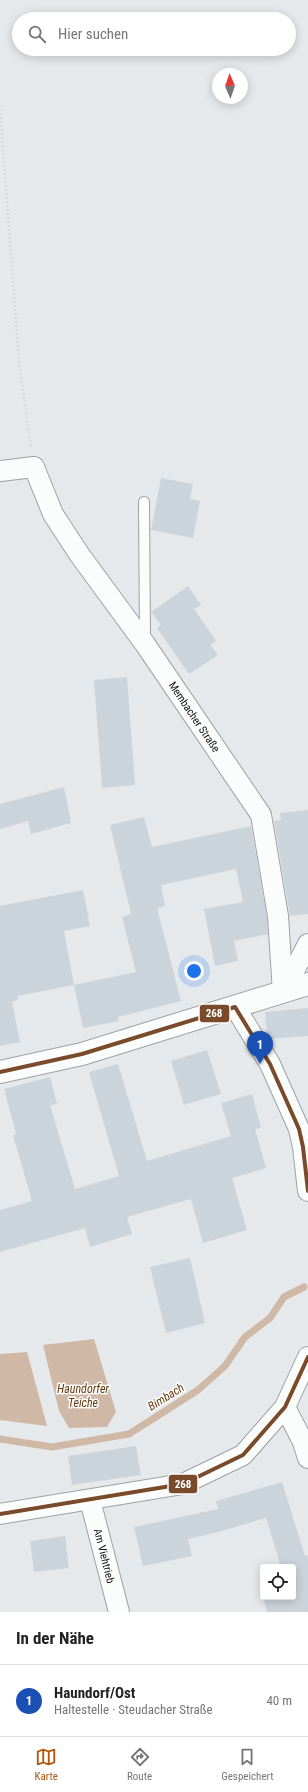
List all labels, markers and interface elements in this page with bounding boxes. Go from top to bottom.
search box [12,12,296,56]
icon: search [26,23,48,45]
text: Hier suchen [58,25,128,43]
north arrow [212,68,248,104]
street label: Membacher Straße [166,679,222,755]
your location [184,961,204,981]
line badge: 268 [199,1004,230,1023]
text: 268 [206,1007,223,1020]
pin: 1 [247,1031,273,1064]
water label: Bimbach [145,1380,187,1414]
water label: Haundorfer Teiche [57,1382,109,1410]
line badge: 268 [168,1474,198,1494]
text: 268 [175,1478,192,1491]
street label: Am Viehtrieb [91,1527,117,1585]
map controls [260,1564,296,1600]
button: locate [260,1564,296,1600]
text: In der Nähe [16,1628,94,1648]
text: Haundorf/Ost [54,1684,135,1702]
text: 1 [26,1693,32,1708]
text: 40 m [266,1693,292,1708]
text: Haltestelle · Steudacher Straße [54,1702,213,1717]
tab: Karte [35,1746,58,1783]
tab: Route [127,1746,152,1783]
tab: Gespeichert [221,1746,273,1783]

